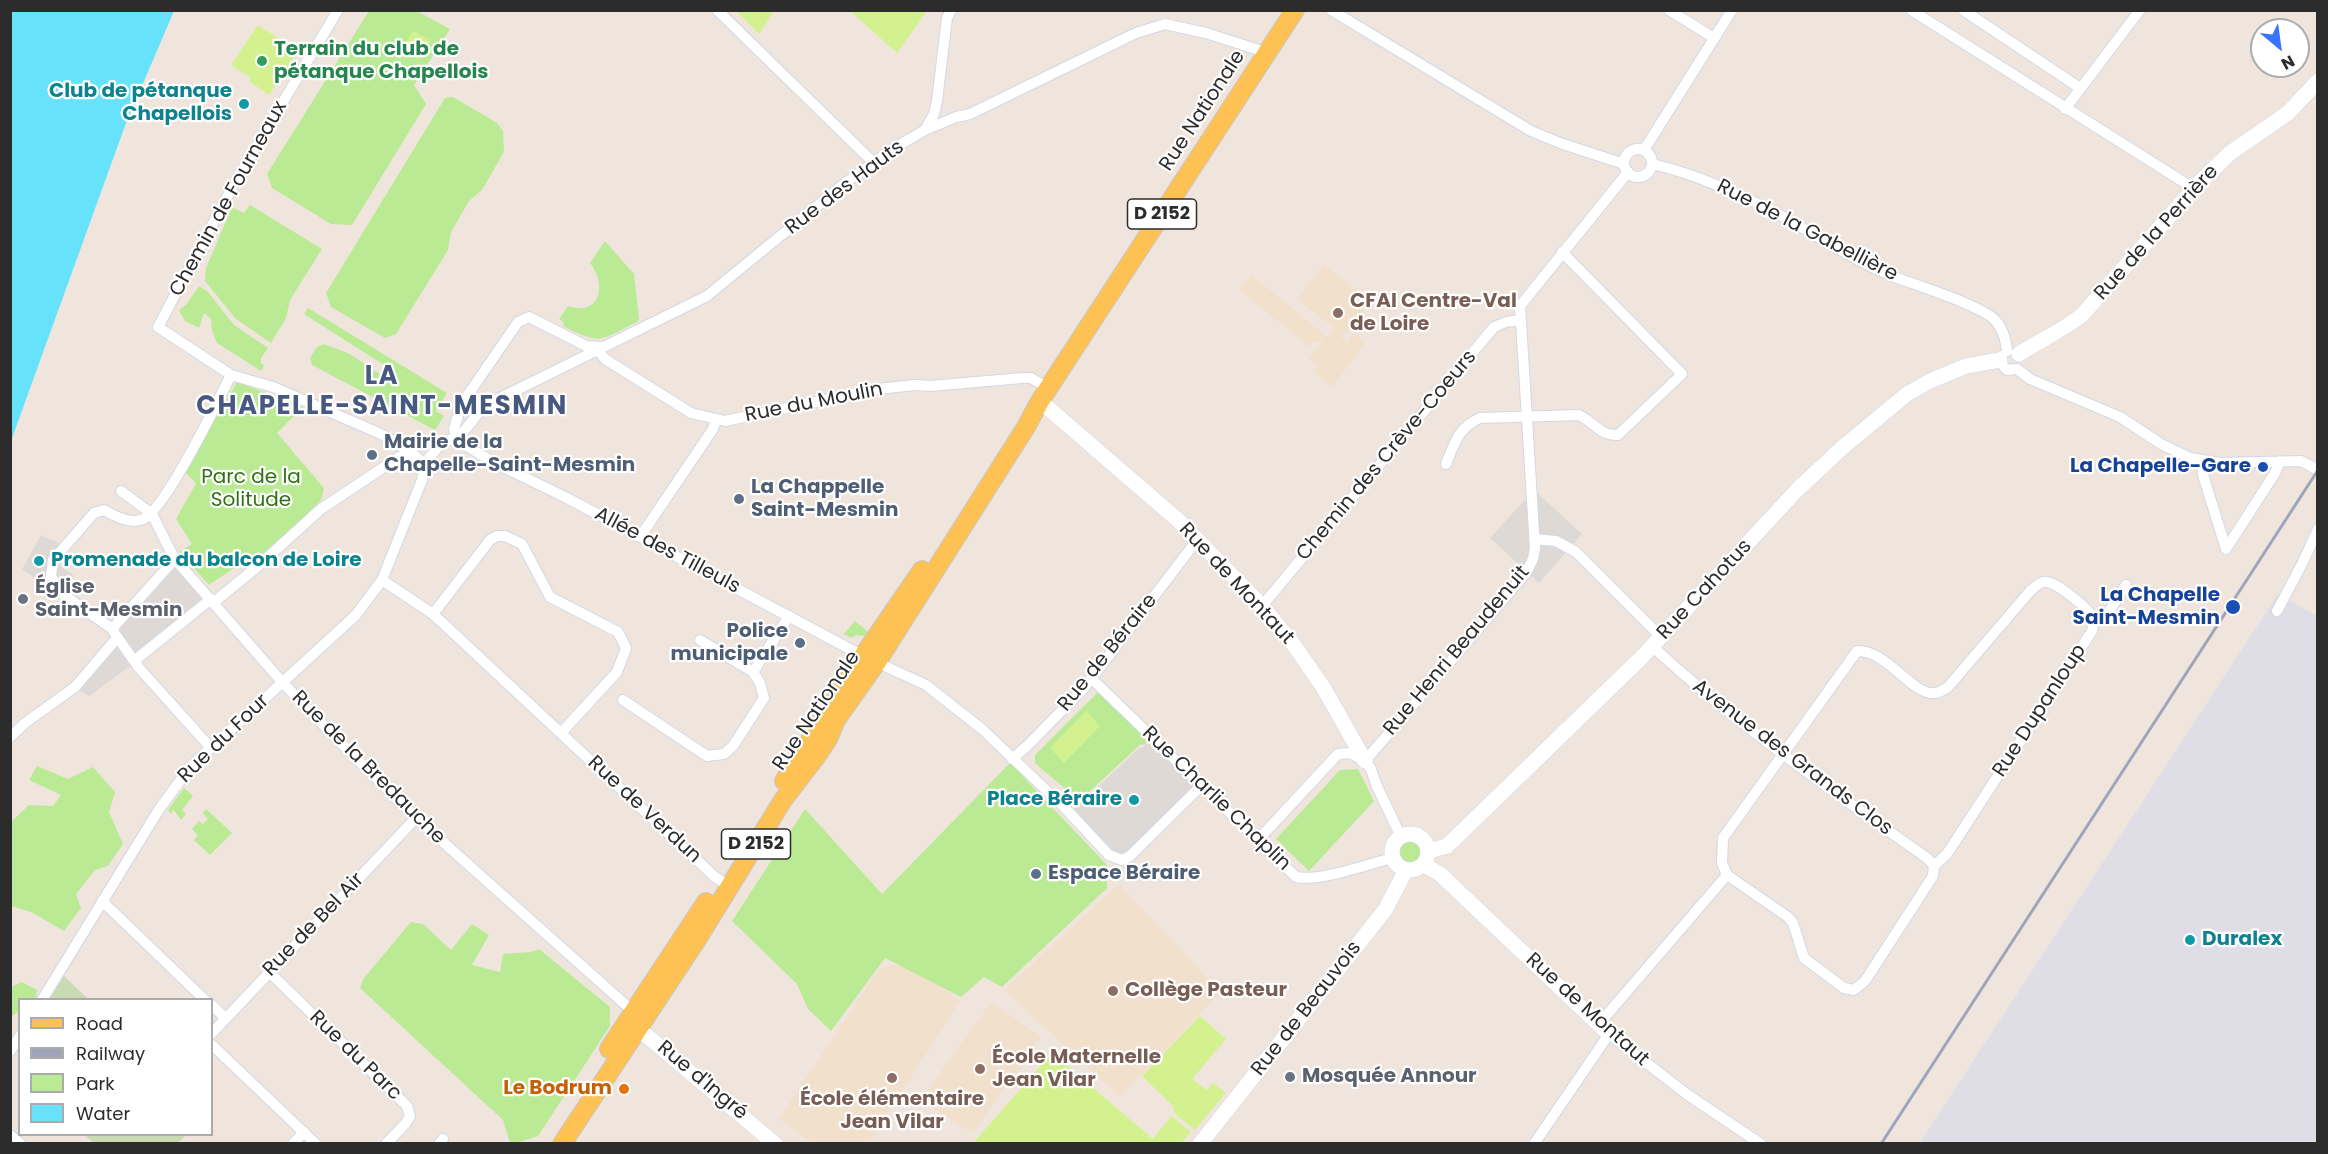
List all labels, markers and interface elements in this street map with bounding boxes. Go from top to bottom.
north arrow [2250,18,2310,78]
place label: Terrain du club de pétanque Chapellois [274,38,488,85]
street label: Rue Nationale [1155,46,1251,176]
text: N [2277,49,2299,75]
marker: Terrain du club de pétanque Chapellois [255,54,269,68]
place label: Club de pétanque Chapellois [49,80,232,127]
street label: Chemin de Fourneaux [165,97,293,301]
marker: Club de pétanque Chapellois [237,97,251,111]
street label: Rue des Hauts [781,136,909,240]
street label: Rue de la Perrière [2090,160,2224,306]
street label: Rue de la Gabellière [1713,175,1901,287]
road number: D 2152 [1128,199,1196,229]
place label: CFAI Centre-Val de Loire [1350,290,1517,337]
marker: CFAI Centre-Val de Loire [1331,306,1345,320]
street label: Chemin des Crève-Coeurs [1292,346,1482,566]
district label: LA CHAPELLE-SAINT-MESMIN [196,361,568,422]
street label: Rue du Moulin [743,378,885,428]
place label: Mairie de la Chapelle-Saint-Mesmin [384,431,635,478]
marker: Mairie de la Chapelle-Saint-Mesmin [365,448,379,462]
place label: La Chapelle-Gare [2070,455,2251,479]
marker: La Chapelle-Gare [2256,460,2270,474]
park label: Parc de la Solitude [201,466,301,513]
place label: La Chappelle Saint-Mesmin [751,476,898,523]
marker: La Chappelle Saint-Mesmin [732,492,746,506]
street label: Allée des Tilleuls [590,503,744,599]
street label: Rue de Montaut [1173,518,1299,650]
street label: Rue Cahotus [1653,535,1757,645]
place label: Promenade du balcon de Loire [51,549,362,573]
marker: Promenade du balcon de Loire [32,554,46,568]
street label: Rue Henri Beaudenuit [1379,561,1535,741]
place label: Église Saint-Mesmin [35,576,182,623]
place label: La Chapelle Saint-Mesmin [2073,584,2220,631]
street label: Rue de Béraire [1053,589,1163,717]
marker: Église Saint-Mesmin [16,592,30,606]
marker: La Chapelle Saint-Mesmin [2224,598,2242,616]
place label: Police municipale [671,620,788,667]
marker: Police municipale [793,636,807,650]
street label: Rue Dupanloup [1988,640,2092,782]
street label: Rue Nationale [768,647,866,775]
street label: Avenue des Grands Clos [1687,675,1897,841]
street label: Rue de la Bredauche [286,686,450,850]
street label: Rue du Four [173,690,275,788]
street label: Rue Charlie Chaplin [1137,722,1295,876]
street label: Rue de Verdun [582,751,706,869]
place label: Place Béraire [987,788,1122,812]
marker: Place Béraire [1127,793,1141,807]
road number: D 2152 [722,829,790,859]
place label: Espace Béraire [1048,862,1200,886]
marker: Espace Béraire [1029,867,1043,881]
street label: Rue de Bel Air [259,868,369,982]
place label: Duralex [2202,928,2282,952]
marker: Duralex [2183,933,2197,947]
street label: Rue de Beauvois [1247,937,1367,1081]
street label: Rue de Montaut [1520,948,1654,1072]
place label: Collège Pasteur [1125,979,1287,1003]
marker: Collège Pasteur [1106,984,1120,998]
legend [18,998,213,1136]
street label: Rue du Parc [304,1006,406,1106]
text: Road [76,1011,123,1036]
street label: Rue d'Ingré [652,1036,752,1126]
text: Railway [76,1041,145,1066]
place label: École Maternelle Jean Vilar [992,1046,1161,1093]
marker: École Maternelle Jean Vilar [973,1062,987,1076]
place label: Mosquée Annour [1302,1065,1477,1089]
marker: Mosquée Annour [1283,1070,1297,1084]
text: Park [76,1071,115,1096]
marker: École élémentaire Jean Vilar [885,1071,899,1085]
place label: Le Bodrum [503,1077,612,1101]
marker: Le Bodrum [617,1082,631,1096]
place label: École élémentaire Jean Vilar [800,1088,984,1135]
text: Water [76,1101,130,1126]

